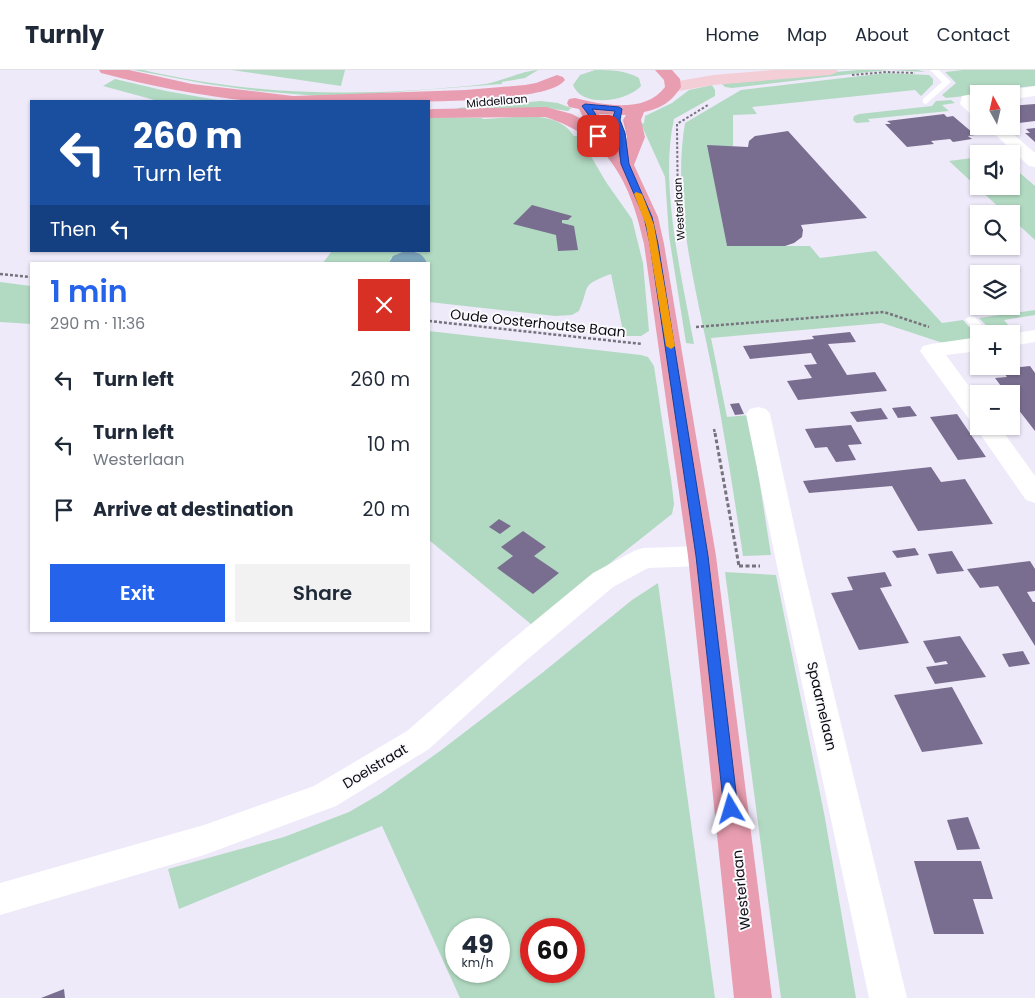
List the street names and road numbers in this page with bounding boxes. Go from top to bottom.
street label: Middellaan [466,90,528,112]
street label: Westerlaan [669,177,689,241]
street label: Oude Oosterhoutse Baan [449,304,627,342]
street label: Spaarnelaan [802,660,842,752]
street label: Doelstraat [339,739,411,793]
street label: Westerlaan [727,849,755,931]

